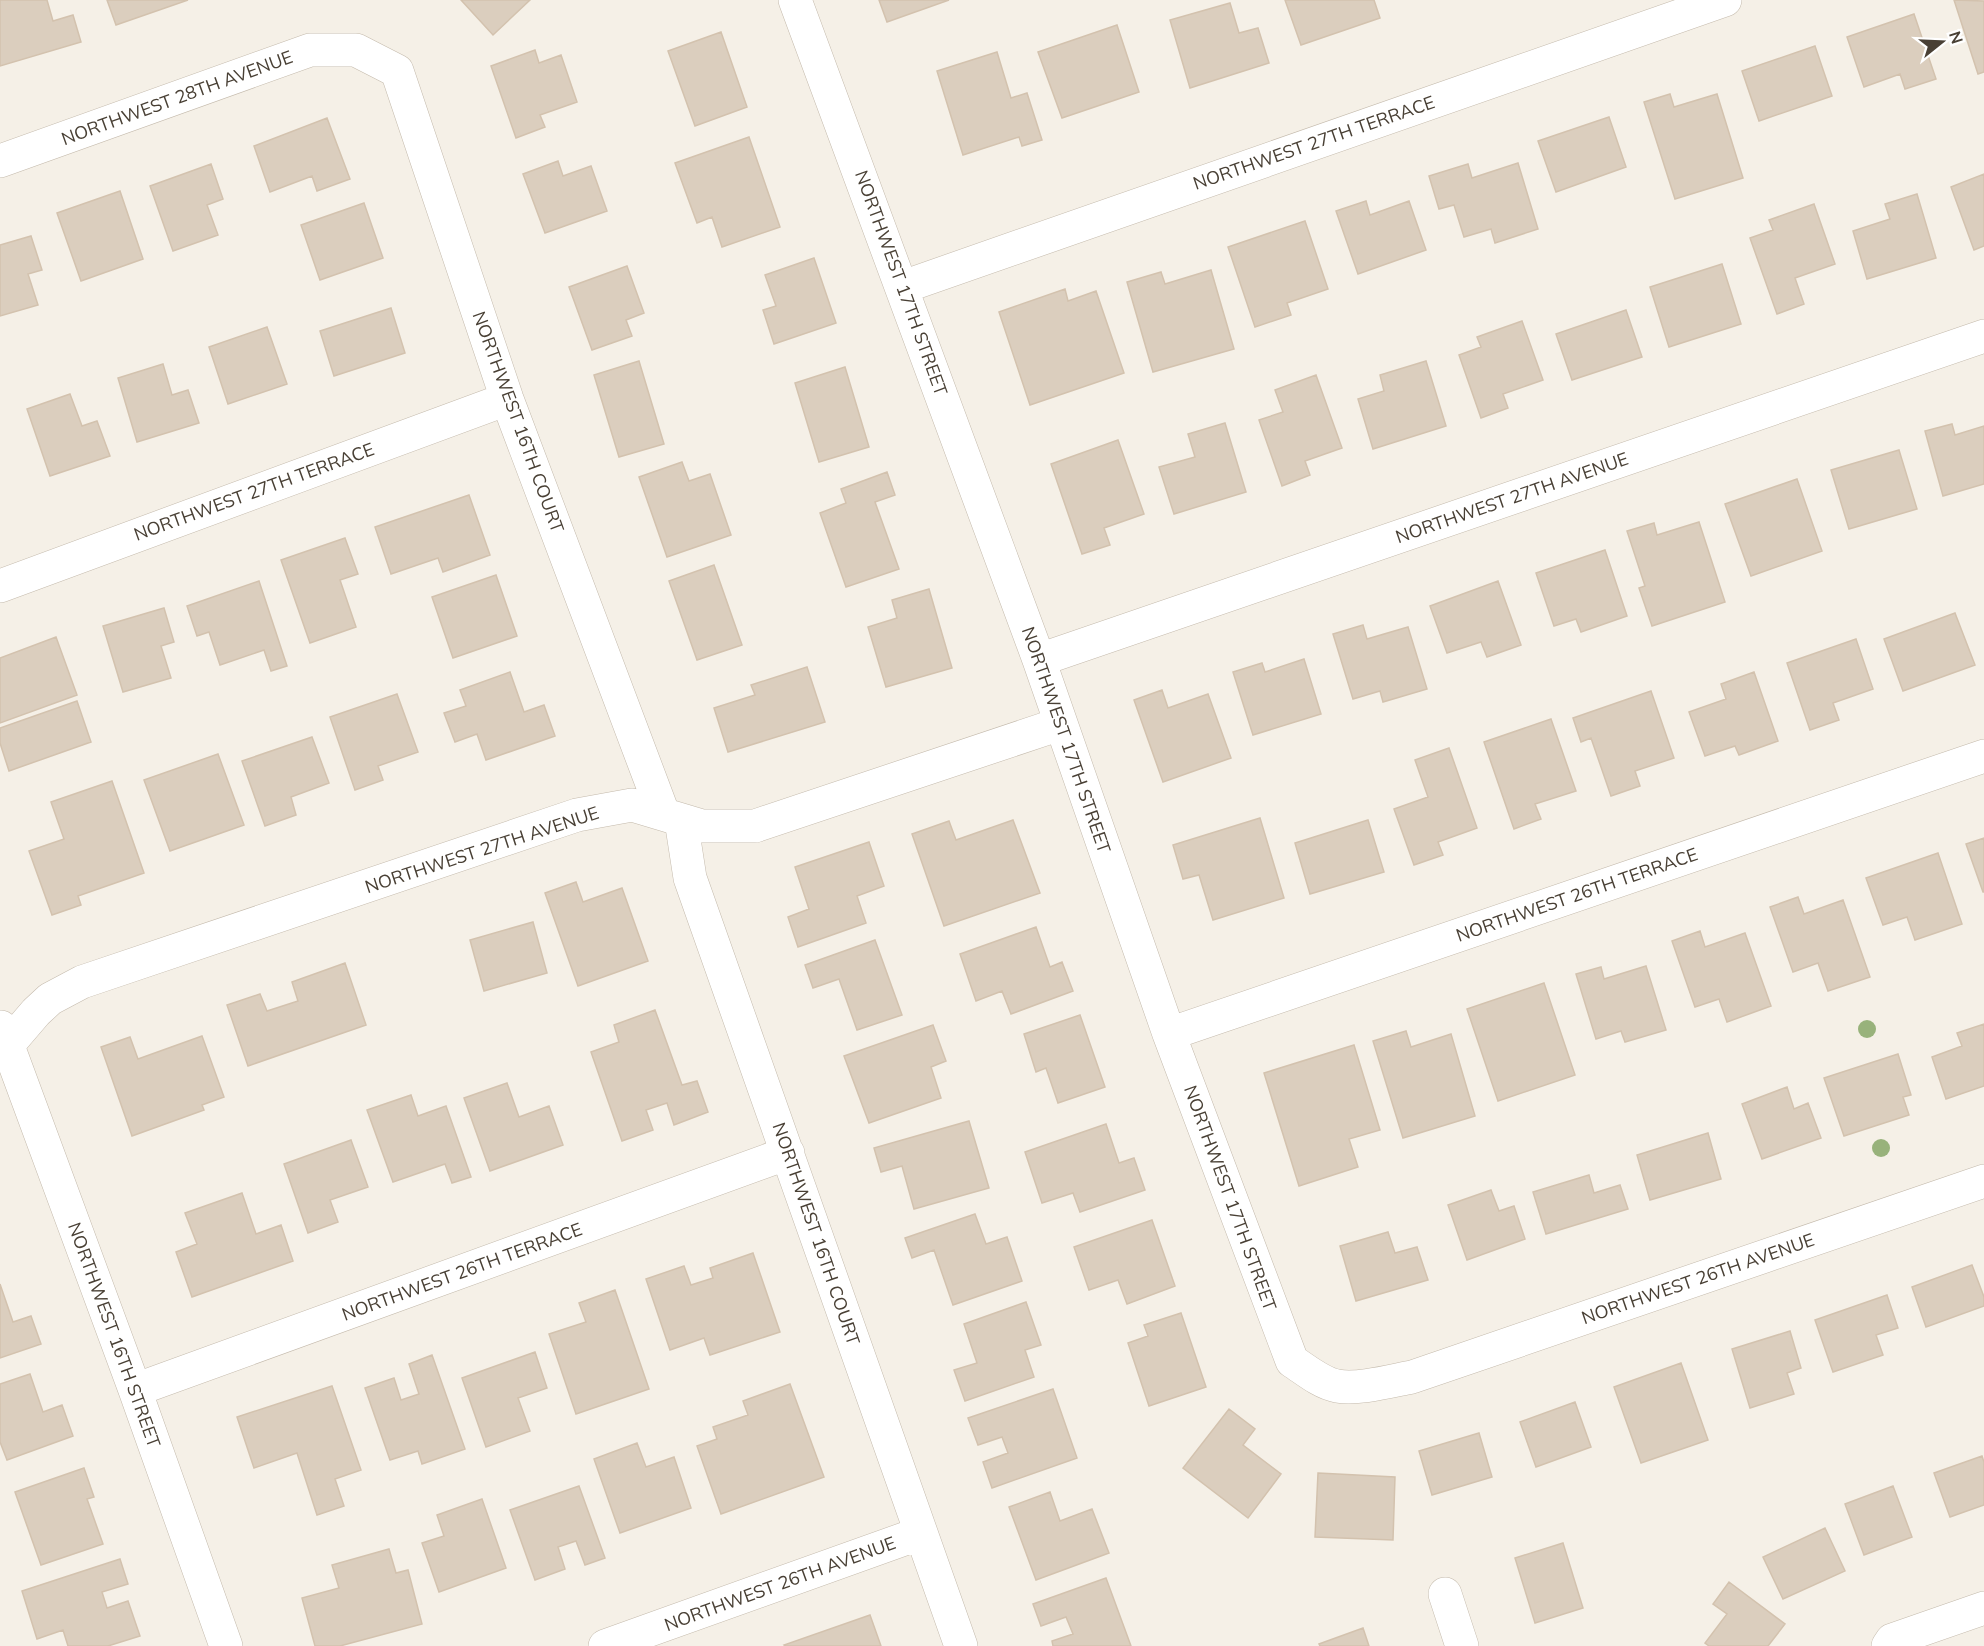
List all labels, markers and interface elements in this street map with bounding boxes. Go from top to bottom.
north arrow [1912,12,1972,72]
text: N [1945,29,1968,46]
street label: NORTHWEST 28TH AVENUE [58,45,296,150]
street label: NORTHWEST 27TH TERRACE [1190,90,1438,195]
street label: NORTHWEST 17TH STREET [850,167,953,399]
street label: NORTHWEST 16TH COURT [468,308,569,536]
street label: NORTHWEST 27TH TERRACE [131,437,377,546]
street label: NORTHWEST 27TH AVENUE [1392,447,1631,548]
street label: NORTHWEST 17TH STREET [1017,624,1116,856]
street label: NORTHWEST 27TH AVENUE [362,801,602,898]
street label: NORTHWEST 26TH TERRACE [1453,842,1701,947]
street label: NORTHWEST 17TH STREET [1179,1082,1282,1314]
street label: NORTHWEST 16TH COURT [768,1120,865,1348]
street label: NORTHWEST 26TH TERRACE [339,1217,585,1326]
street label: NORTHWEST 16TH STREET [63,1219,166,1451]
street label: NORTHWEST 26TH AVENUE [1578,1228,1817,1329]
street label: NORTHWEST 26TH AVENUE [661,1531,899,1636]

